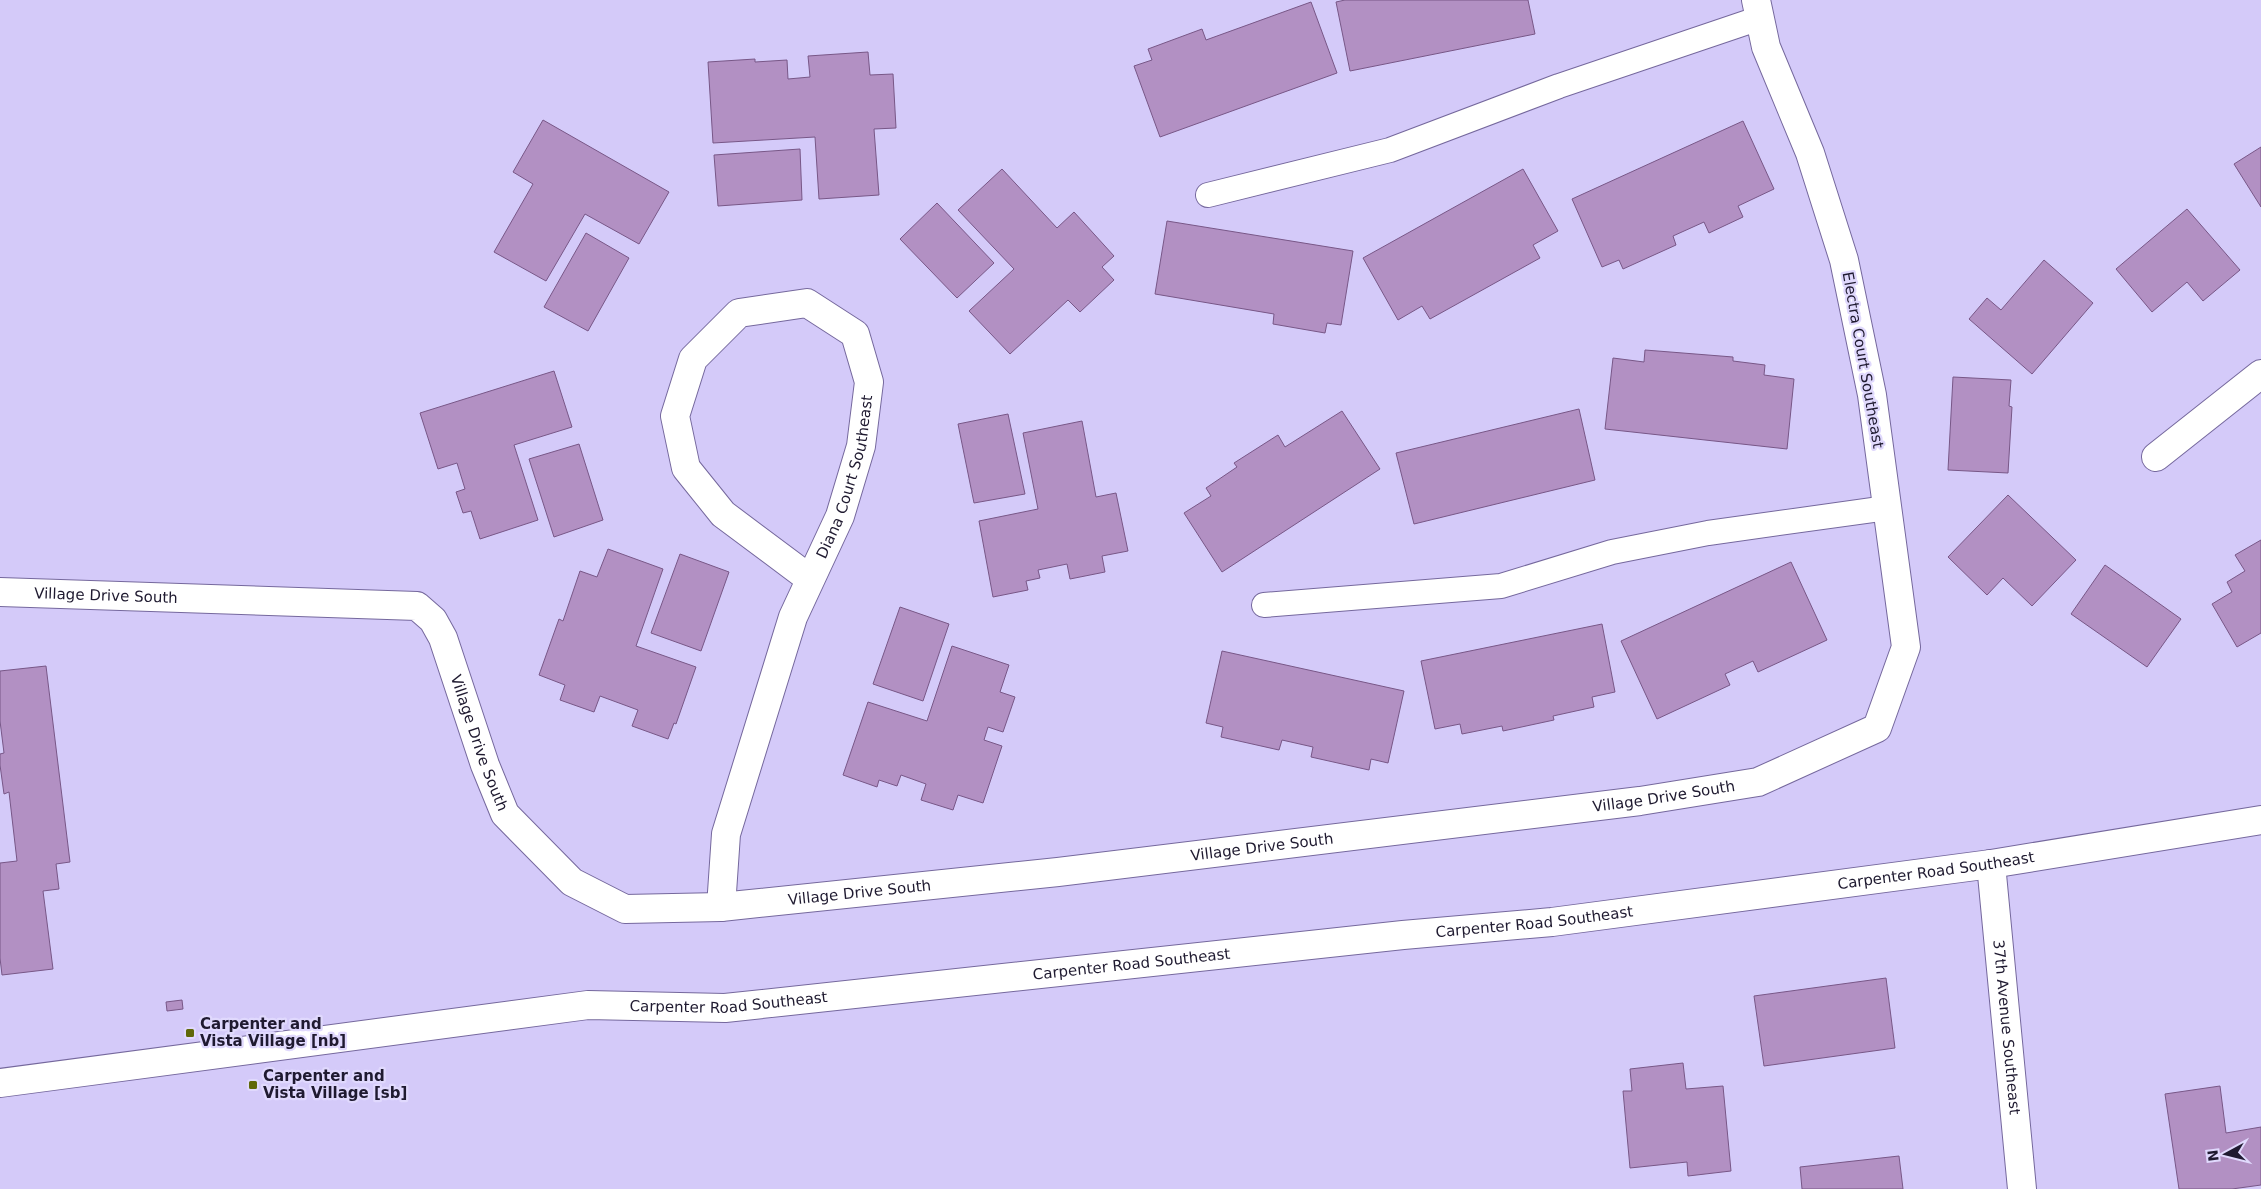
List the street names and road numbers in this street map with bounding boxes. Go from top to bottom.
street label: Electra Court Southeast [1839,270,1887,450]
street label: Diana Court Southeast [813,394,876,561]
street label: Village Drive South [34,584,178,607]
street label: Village Drive South [447,672,512,814]
street label: Village Drive South [1592,777,1736,816]
street label: Village Drive South [1190,829,1334,865]
street label: Carpenter Road Southeast [1836,848,2036,893]
street label: Village Drive South [787,876,932,909]
street label: Carpenter Road Southeast [1435,902,1634,941]
street label: 37th Avenue Southeast [1989,939,2024,1116]
street label: Carpenter Road Southeast [1032,945,1231,984]
street label: Carpenter Road Southeast [629,988,829,1017]

